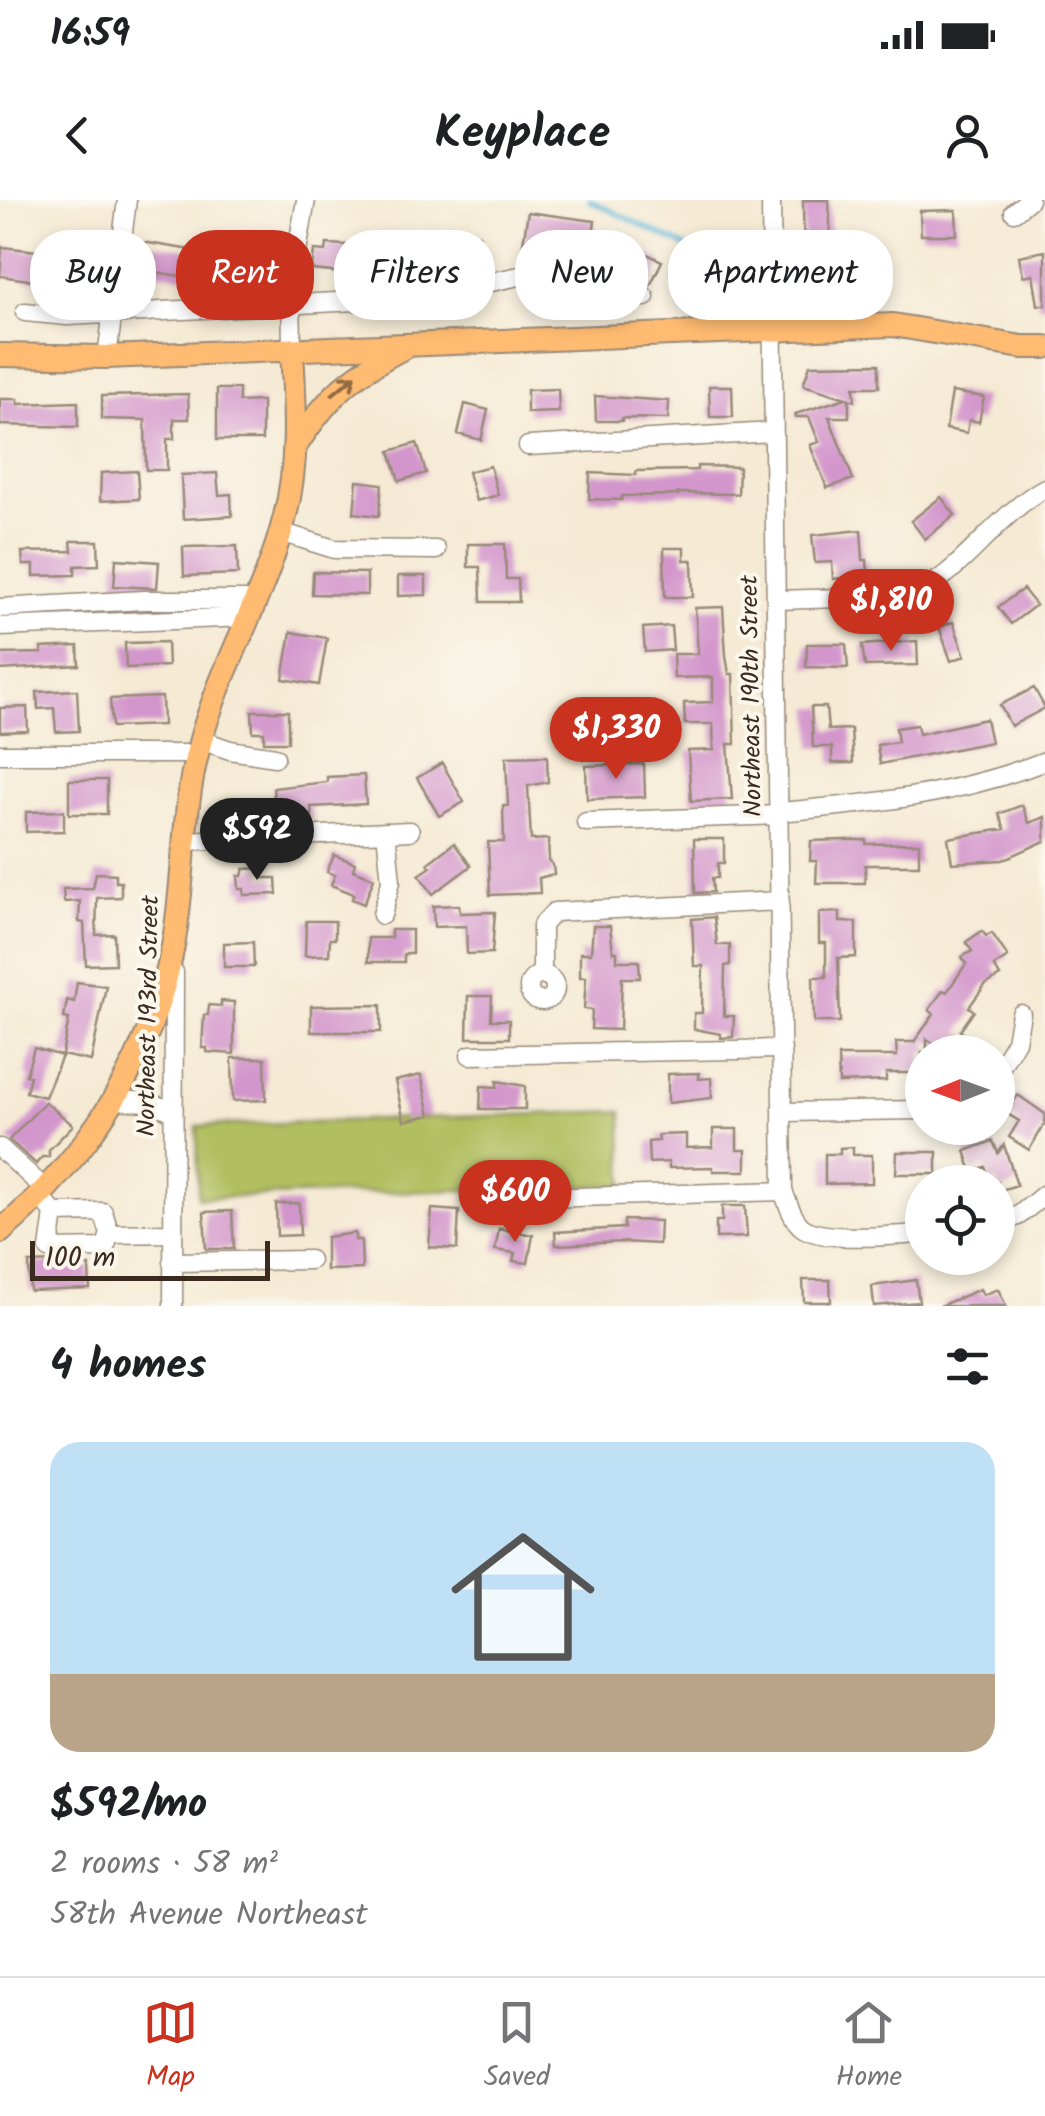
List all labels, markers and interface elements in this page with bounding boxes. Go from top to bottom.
text: 16:59 [50,5,130,65]
text: Keyplace [435,99,610,171]
icon: back [50,108,105,163]
icon: person [940,108,995,163]
chip: Buy [30,230,156,320]
chip: Rent [176,230,314,320]
chip: Filters [334,230,495,320]
chip: New [515,230,648,320]
chip: Apartment [668,230,893,320]
one-way arrow [331,374,357,396]
pin: $1,810 [810,569,972,654]
street label: Northeast 190th Street [730,574,774,817]
text: $1,810 [850,576,932,627]
pin: $1,330 [535,697,697,782]
text: $1,330 [572,704,660,755]
pin: $592 [198,798,316,883]
text: $592 [222,805,292,856]
street label: Northeast 193rd Street [127,895,171,1137]
north arrow [905,1035,1015,1145]
map controls [905,1035,1015,1275]
pin: $600 [456,1160,574,1245]
button: locate [905,1165,1015,1275]
text: $600 [480,1167,550,1218]
scale bar [30,1236,270,1280]
text: 100 m [45,1236,115,1281]
text: 4 homes [50,1333,206,1400]
icon: filters [940,1339,995,1394]
icon: home [433,1507,613,1687]
text: $592/mo [50,1772,207,1839]
text: 2 rooms · 58 m² [50,1839,278,1890]
text: 58th Avenue Northeast [50,1890,368,1941]
tab: Map [143,1995,198,2100]
tab: Saved [484,1995,550,2100]
tab: Home [836,1995,902,2100]

